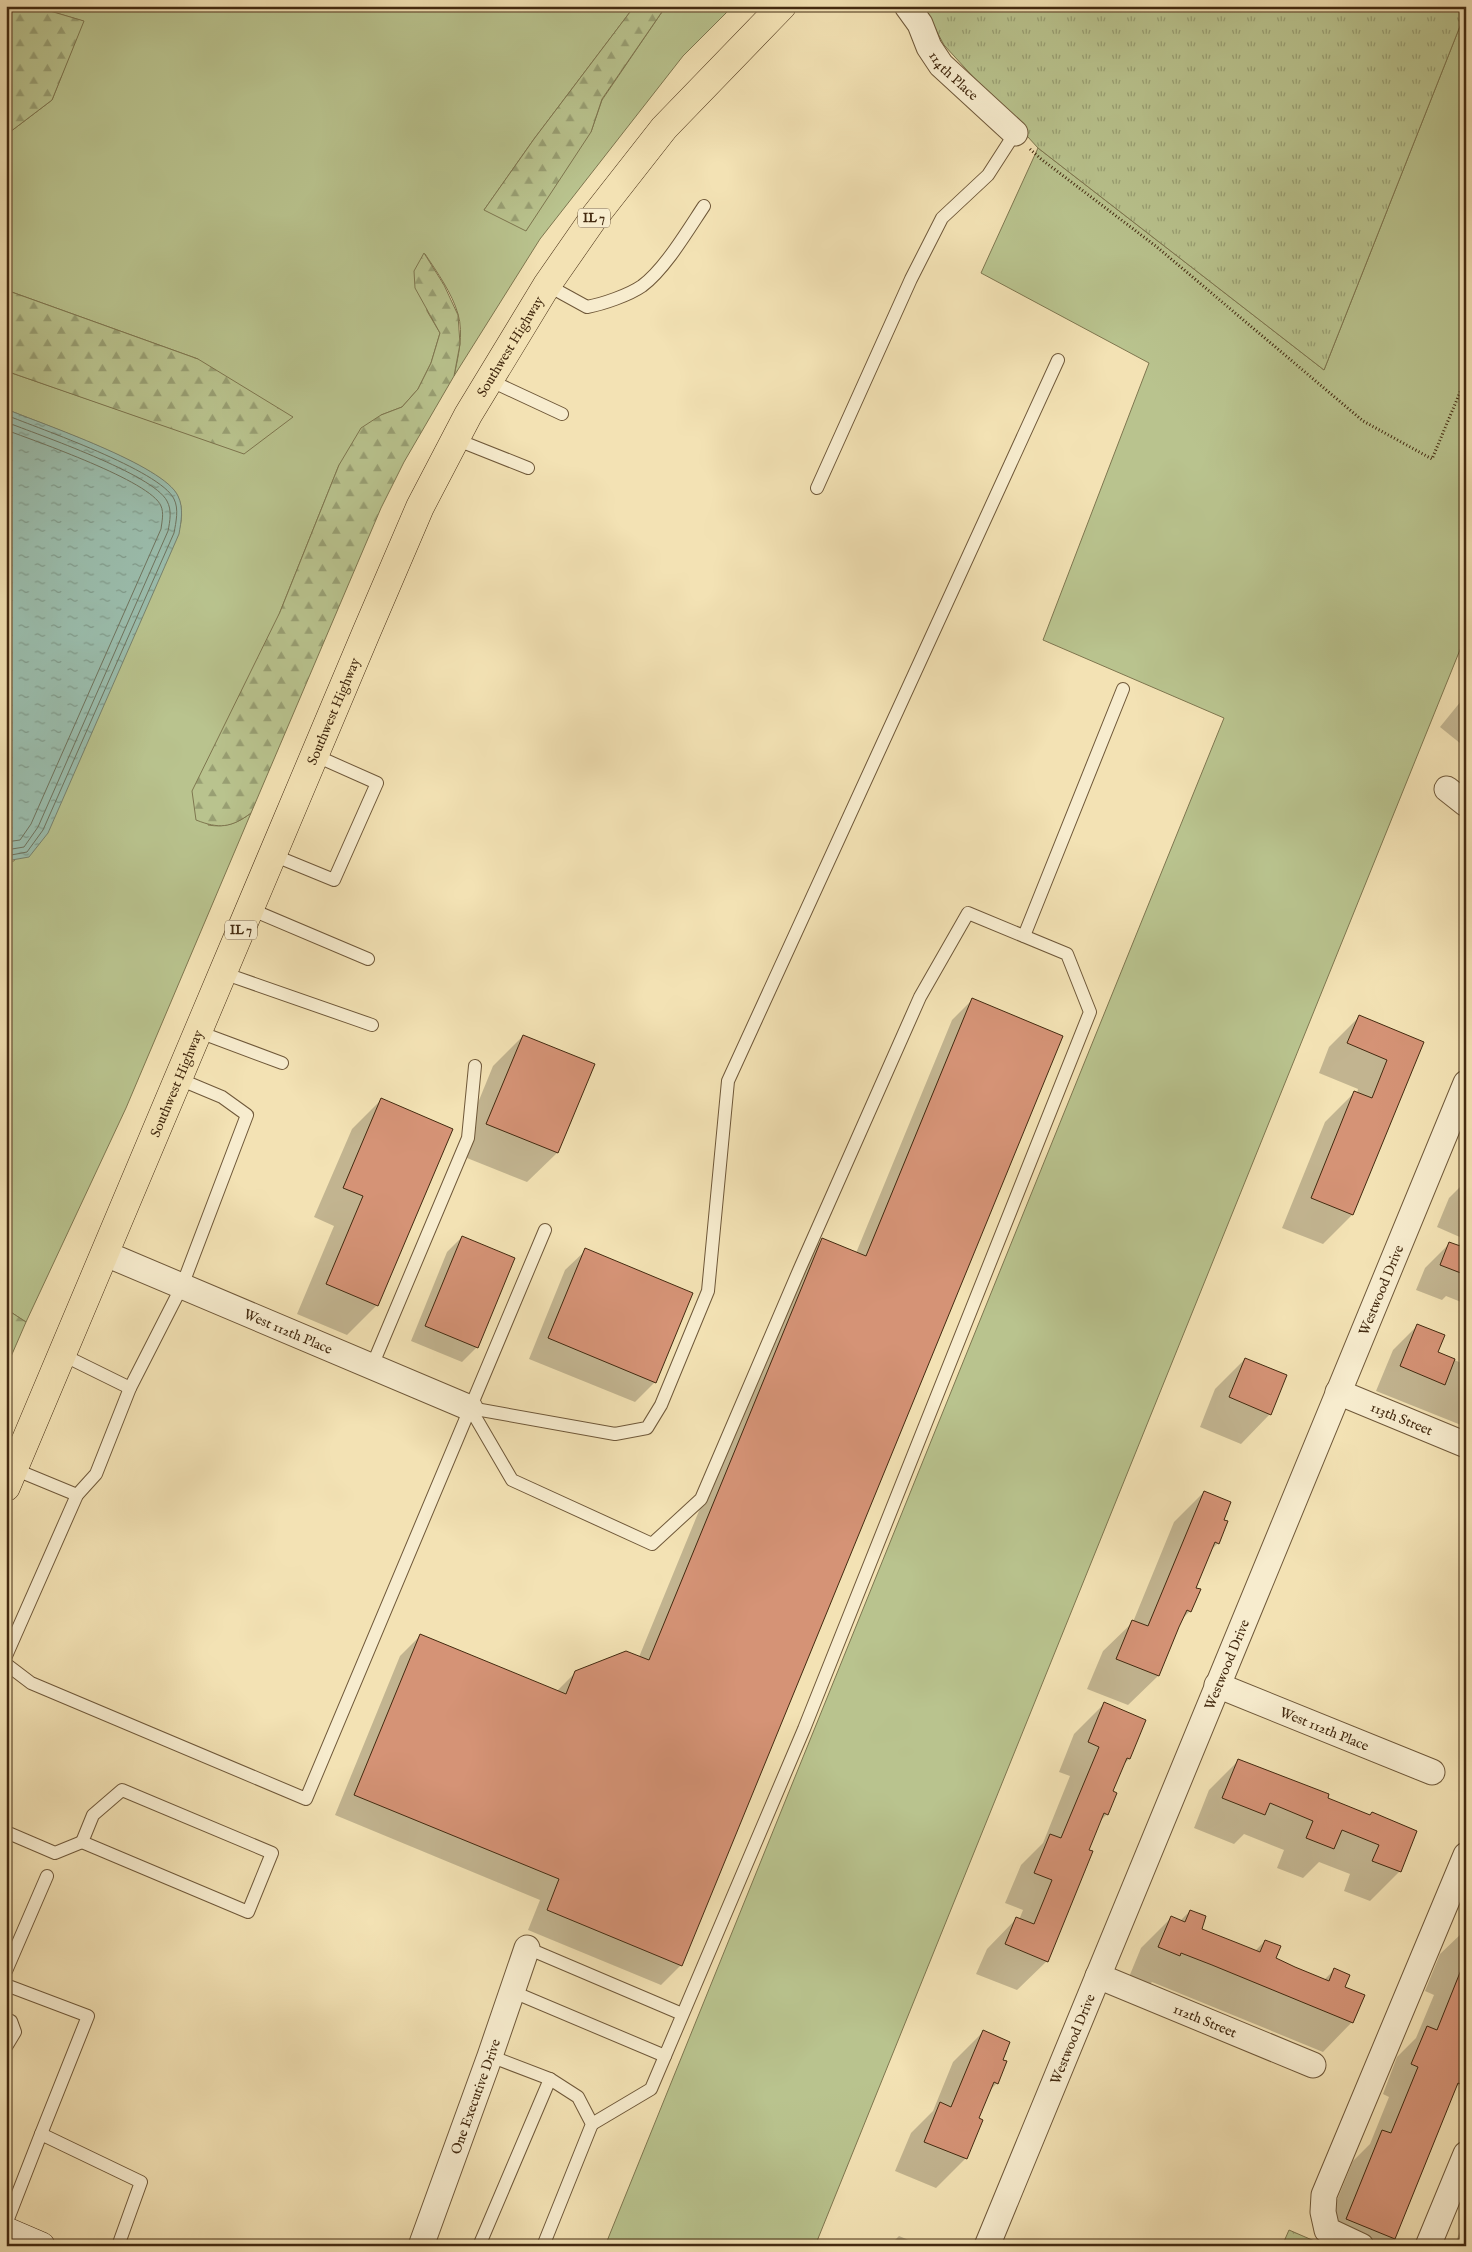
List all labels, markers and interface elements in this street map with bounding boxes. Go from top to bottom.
street label: 114th Place [924,48,982,105]
road number: IL 7 [578,208,610,228]
street label: Southwest Highway [473,293,548,401]
street label: Southwest Highway [303,655,365,768]
road number: IL 7 [225,920,257,940]
street label: Southwest Highway [146,1027,208,1140]
street label: Westwood Drive [1355,1242,1409,1338]
street label: West 112th Place [241,1305,336,1359]
street label: 113th Street [1368,1398,1435,1440]
street label: Westwood Drive [1201,1616,1254,1713]
street label: West 112th Place [1277,1703,1372,1756]
street label: Westwood Drive [1047,1991,1100,2087]
street label: 112th Street [1170,2000,1239,2043]
street label: One Executive Drive [447,2036,505,2157]

